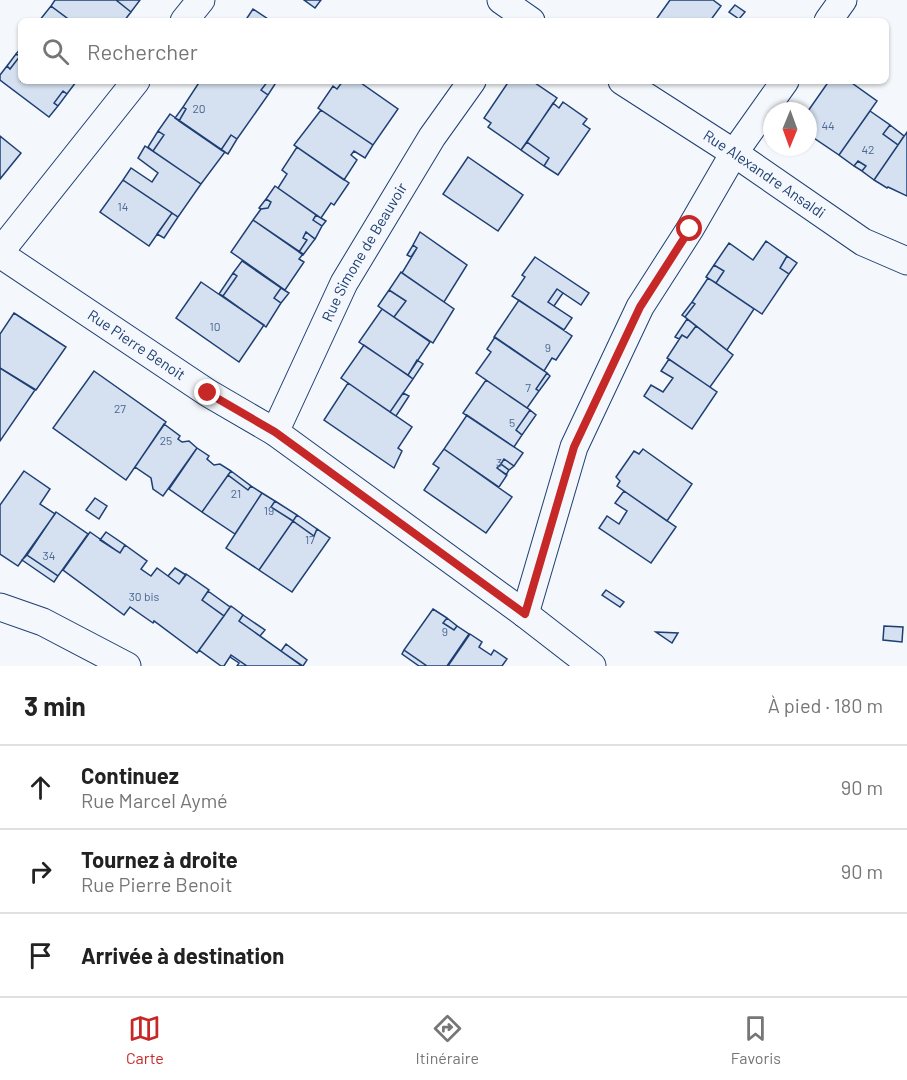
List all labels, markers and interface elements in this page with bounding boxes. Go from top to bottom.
search box [18,18,889,84]
icon: search [39,35,72,68]
text: Rechercher [87,38,198,64]
house number: 20 [192,101,206,115]
north arrow [763,102,817,156]
house number: 44 [821,118,835,132]
street label: Rue Alexandre Ansaldi [700,126,829,221]
house number: 42 [861,142,875,156]
street label: Rue Simone de Beauvoir [317,179,411,324]
house number: 14 [118,199,128,213]
route start [676,215,702,241]
street label: Rue Pierre Benoit [85,305,189,383]
house number: 10 [210,319,220,333]
house number: 9 [545,340,551,354]
route end [194,379,220,405]
house number: 7 [525,380,531,394]
house number: 27 [114,401,126,415]
house number: 5 [509,415,515,429]
house number: 25 [160,433,172,447]
house number: 3 [496,455,502,469]
house number: 21 [231,486,241,500]
house number: 19 [264,503,274,517]
house number: 17 [305,532,315,546]
house number: 34 [43,548,55,562]
house number: 30 bis [129,589,160,603]
house number: 9 [442,624,448,638]
text: 3 min [24,690,86,721]
text: À pied · 180 m [768,693,883,717]
text: Continuez [81,762,179,788]
icon: ahead [24,771,57,804]
text: 90 m [841,775,883,799]
text: Rue Marcel Aymé [81,788,228,812]
text: Tournez à droite [81,846,238,872]
icon: right [24,855,57,888]
text: 90 m [841,859,883,883]
text: Rue Pierre Benoit [81,872,232,896]
icon: arrive [24,939,57,972]
text: Arrivée à destination [81,942,284,968]
tab: Carte [126,1012,164,1067]
tab: Itinéraire [416,1012,479,1067]
tab: Favoris [731,1012,781,1067]

